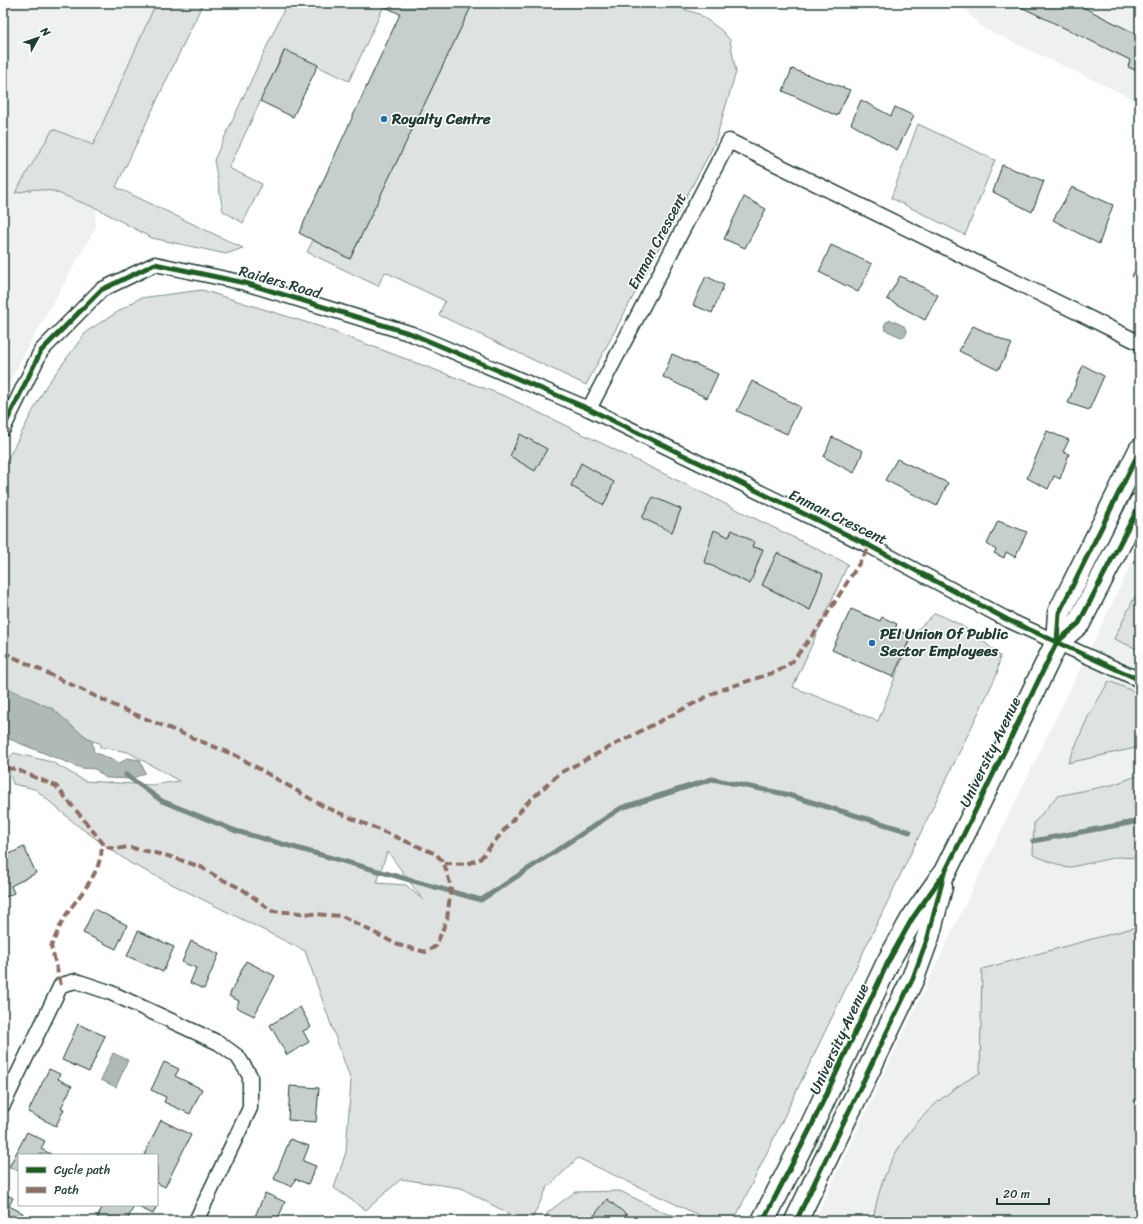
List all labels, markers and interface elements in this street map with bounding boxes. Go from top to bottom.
north arrow [18,18,58,58]
text: N [35,22,55,41]
place label: Royalty Centre [391,106,491,132]
marker: Royalty Centre [379,114,389,124]
street label: Enman Crescent [620,187,694,294]
street label: Raiders Road [236,258,325,306]
street label: Enman Crescent [784,482,892,552]
place label: PEI Union Of Public Sector Employees [879,621,1008,664]
marker: PEI Union Of Public Sector Employees [867,638,877,648]
street label: University Avenue [952,692,1028,812]
street label: University Avenue [802,979,876,1099]
legend [18,1154,158,1206]
text: Cycle path [54,1159,110,1181]
text: Path [54,1179,79,1201]
scale bar [997,1180,1049,1206]
text: 20 m [1003,1183,1030,1205]

